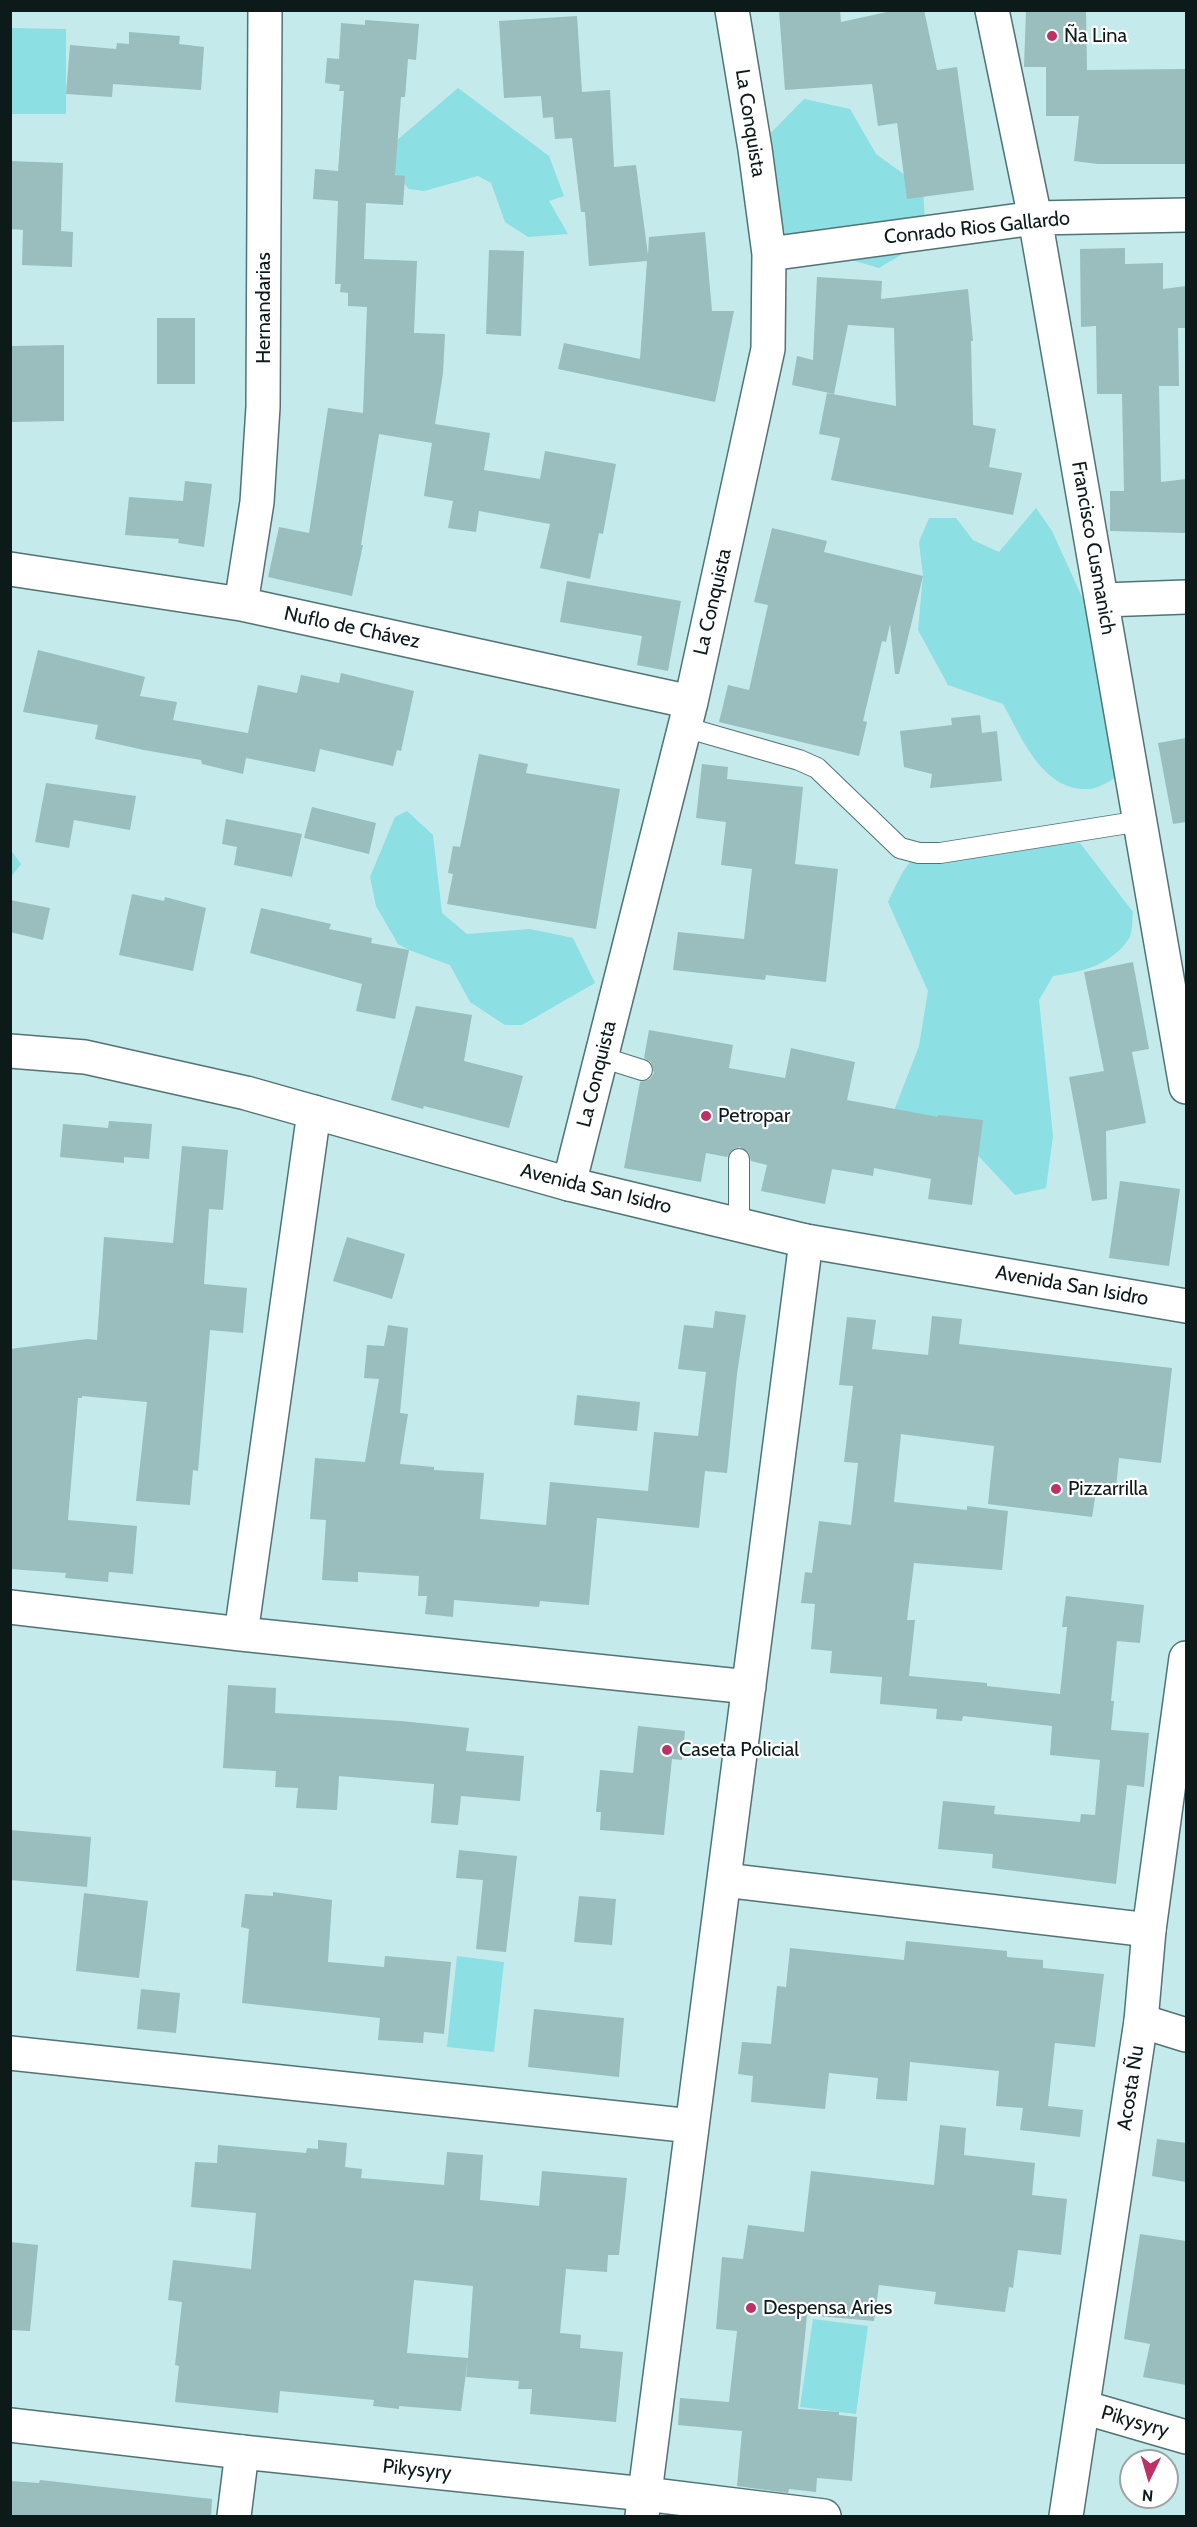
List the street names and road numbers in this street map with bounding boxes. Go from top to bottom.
street label: La Conquista [730,67,770,179]
street label: Conrado Rios Gallardo [883,206,1071,250]
street label: Hernandarias [252,252,276,364]
street label: Francisco Cusmanich [1066,459,1120,637]
street label: La Conquista [689,546,737,658]
street label: Nuflo de Chávez [282,602,422,654]
street label: La Conquista [572,1018,622,1130]
street label: Avenida San Isidro [518,1159,674,1219]
street label: Avenida San Isidro [994,1261,1150,1311]
street label: Acosta Ñu [1112,2044,1150,2132]
street label: Pikysyry [1098,2401,1172,2443]
street label: Pikysyry [381,2454,453,2486]

